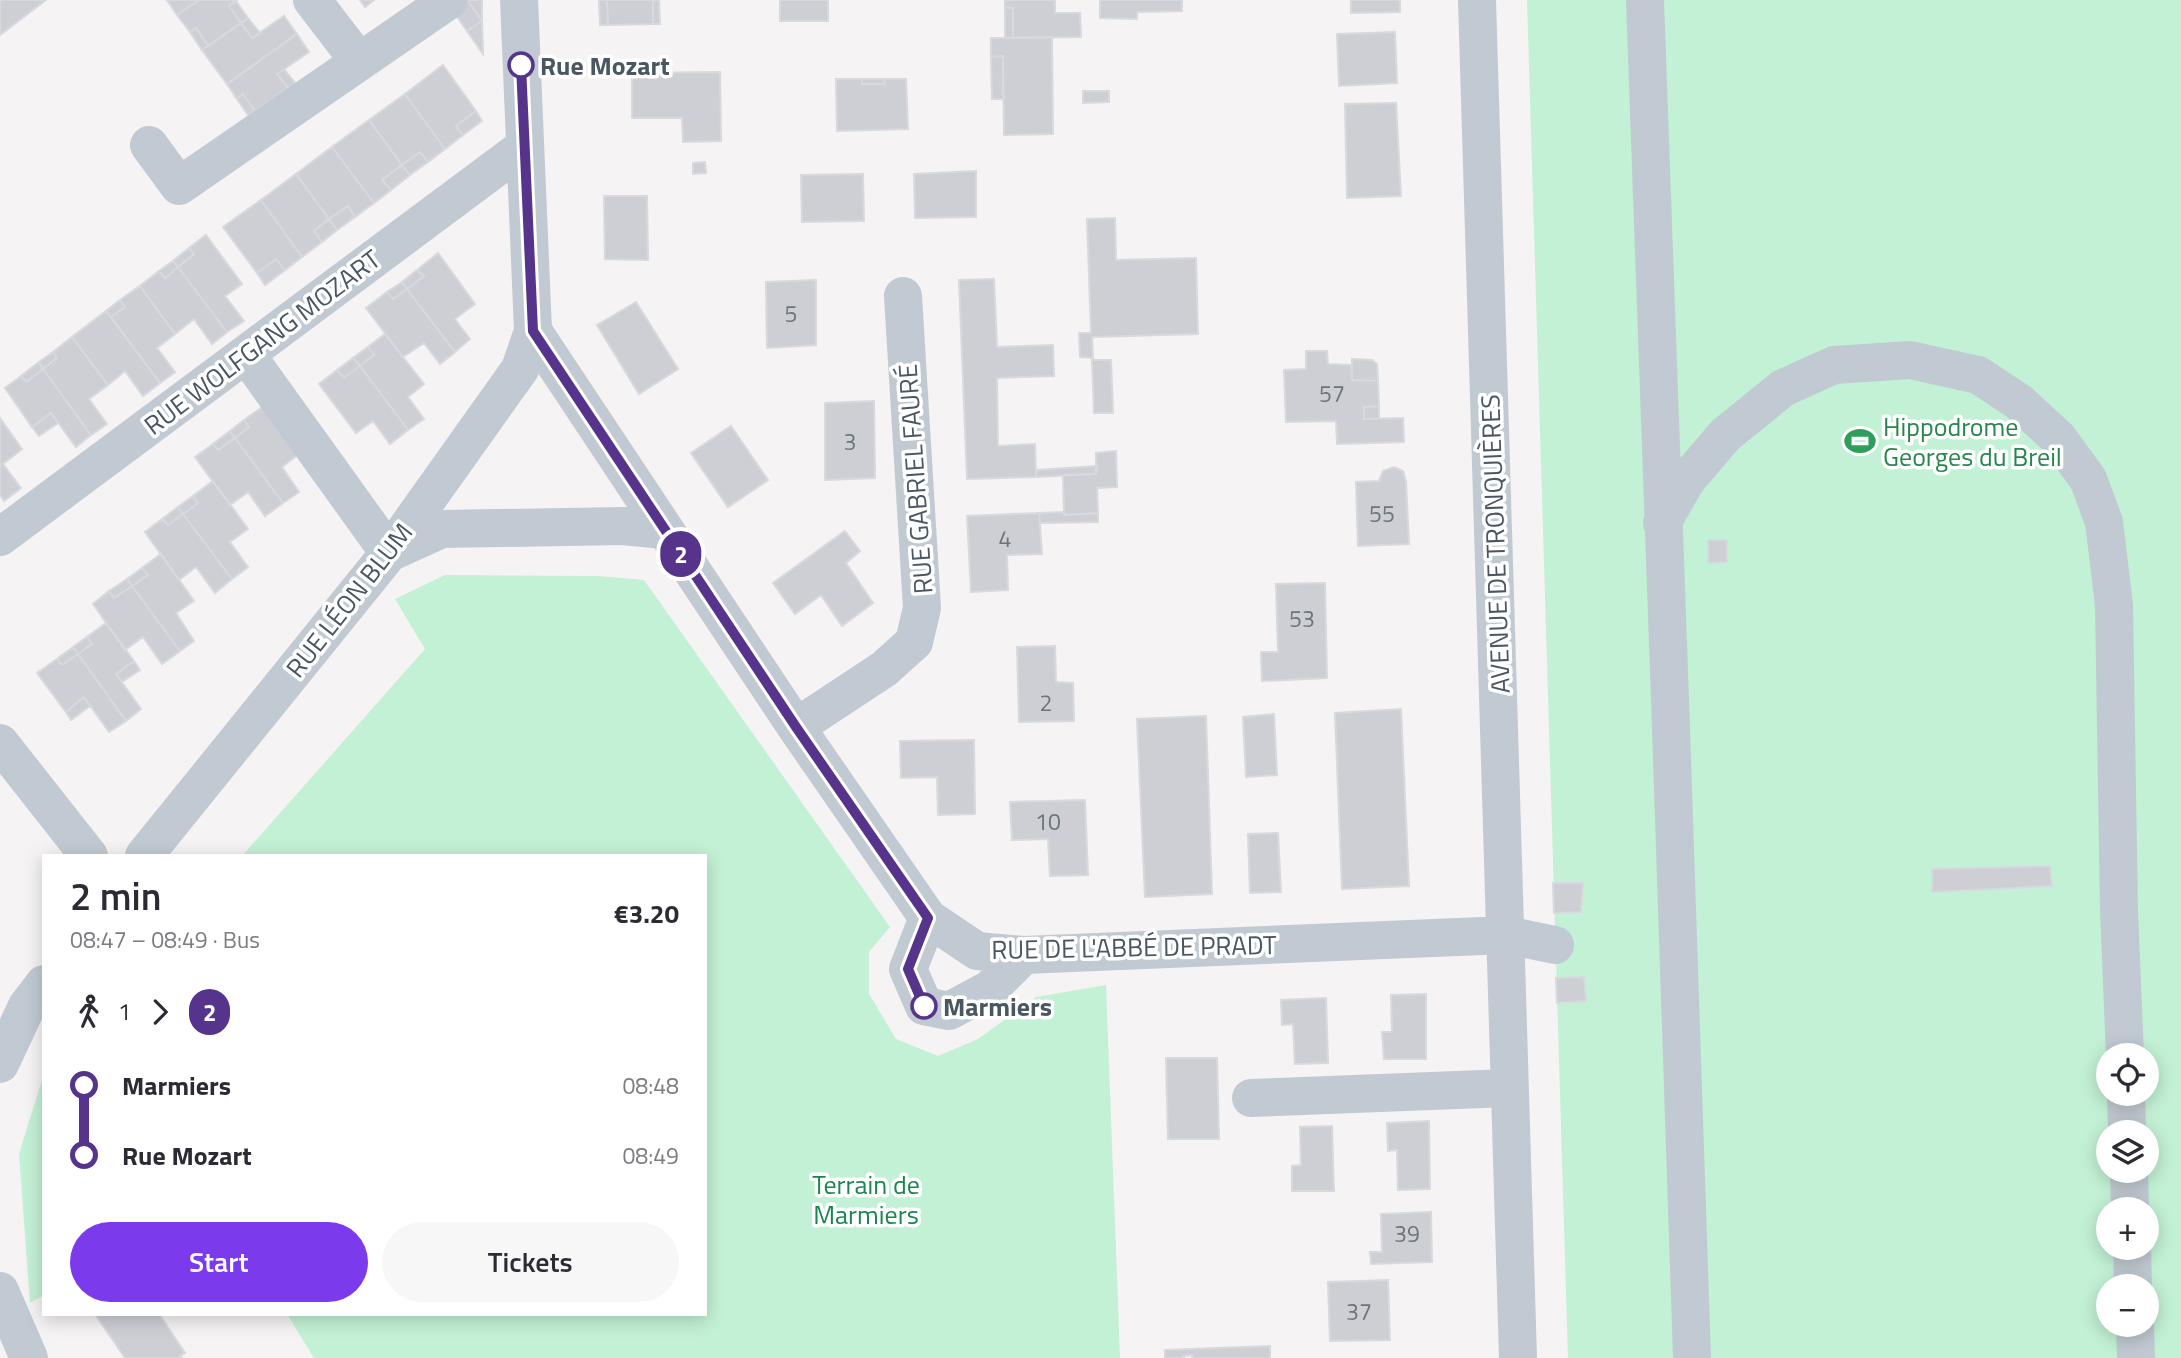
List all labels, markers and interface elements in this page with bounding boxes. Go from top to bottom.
place label: Rue Mozart [540,46,670,85]
marker: Rue Mozart [508,52,534,78]
street label: RUE WOLFGANG MOZART [135,240,389,444]
house number: 5 [785,296,797,331]
street label: RUE GABRIEL FAURÉ [888,363,942,595]
house number: 57 [1319,376,1345,411]
street label: AVENUE DE TRONQUIÈRES [1470,394,1520,694]
place label: Hippodrome Georges du Breil [1883,407,2062,476]
house number: 3 [844,424,856,459]
sports icon: Hippodrome Georges du Breil [1843,424,1877,458]
house number: 55 [1369,496,1395,531]
street label: RUE LÉON BLUM [276,514,422,686]
house number: 4 [999,521,1011,556]
line badge: 2 [658,531,704,577]
text: 2 [674,536,688,572]
house number: 53 [1289,601,1315,636]
house number: 2 [1040,685,1052,720]
house number: 10 [1035,804,1061,839]
text: 2 min [70,867,161,925]
text: €3.20 [614,894,679,933]
text: 08:47 – 08:49 · Bus [70,922,260,957]
street label: RUE DE L'ABBÉ DE PRADT [991,925,1277,969]
place label: Marmiers [943,987,1052,1026]
icon: walk [70,993,108,1031]
icon: forward [141,993,179,1031]
marker: Marmiers [911,993,937,1019]
text: 1 [118,994,131,1029]
text: 2 [203,994,216,1030]
map controls [2096,1043,2159,1337]
button: locate [2096,1043,2159,1106]
text: Marmiers [122,1066,231,1105]
text: 08:48 [622,1068,679,1103]
button: layers [2096,1120,2159,1183]
text: Rue Mozart [122,1136,252,1175]
text: 08:49 [622,1138,679,1173]
park label: Terrain de Marmiers [812,1165,920,1234]
button: + [2096,1197,2159,1260]
house number: 39 [1394,1216,1420,1251]
button: Start [70,1222,368,1302]
button: Tickets [382,1222,679,1302]
button: − [2096,1274,2159,1337]
house number: 37 [1346,1294,1372,1329]

